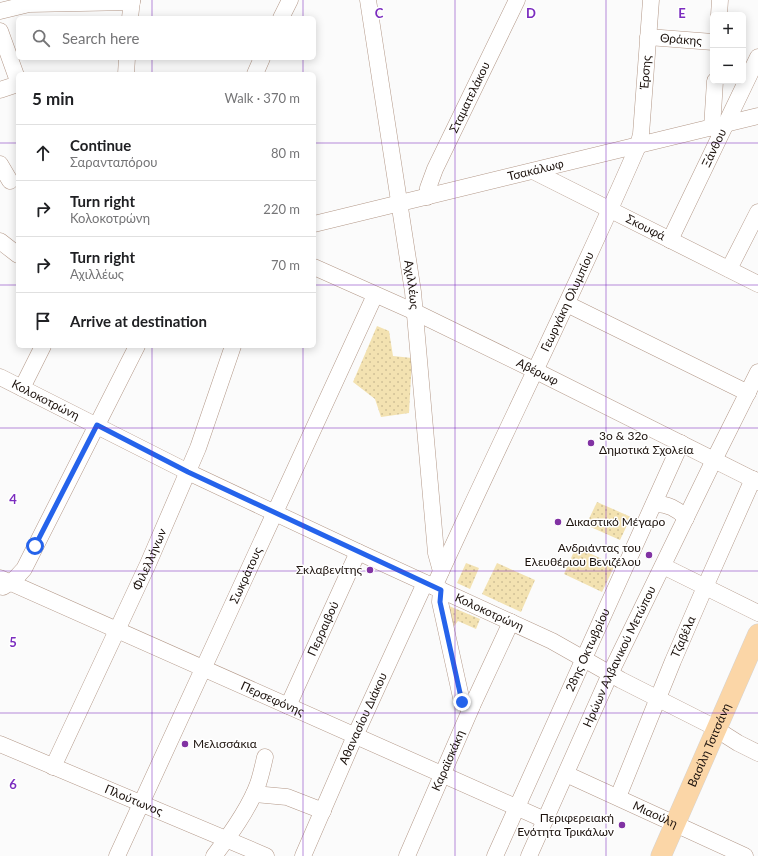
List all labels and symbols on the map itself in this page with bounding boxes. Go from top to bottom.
text: C [375,5,384,21]
text: D [526,5,536,21]
text: E [678,5,686,21]
street label: Θράκης [659,30,703,48]
street label: Έρσης [636,54,654,90]
street label: Σταματελάκου [446,59,493,135]
street label: Ξάνθου [698,126,729,170]
street label: Τσακάλωφ [506,156,565,184]
street label: Σκουφά [624,211,669,244]
street label: Γεωργάκη Ολυμπίου [537,249,597,354]
street label: Αχιλλέως [401,259,423,310]
street label: Αβέρωφ [514,355,561,388]
street label: Κολοκοτρώνη [9,376,82,423]
place label: 3ο & 32ο Δημοτικά Σχολεία [599,428,695,457]
marker: 3ο & 32ο Δημοτικά Σχολεία [586,438,596,448]
text: 4 [9,491,17,507]
place label: Δικαστικό Μέγαρο [566,514,665,529]
marker: Δικαστικό Μέγαρο [553,517,563,527]
street label: Φιλελλήνων [129,526,169,593]
route start [26,537,44,555]
place label: Ανδριάντας του Ελευθέριου Βενιζέλου [525,540,641,569]
street label: Σωκράτους [226,544,265,606]
marker: Ανδριάντας του Ελευθέριου Βενιζέλου [644,550,654,560]
place label: Σκλαβενίτης [296,562,362,577]
marker: Σκλαβενίτης [365,565,375,575]
street label: Ηρώων Αλβανικού Μετώπου [579,583,659,729]
street label: Κολοκοτρώνη [453,590,526,634]
street label: Περραιβού [304,599,342,658]
street label: 28ης Οκτωβρίου [562,606,613,694]
street label: Τζαβέλα [667,613,699,660]
text: 5 [9,634,17,650]
street label: Αθανασίου Διάκου [336,670,390,767]
street label: Περσεφόνης [238,678,307,719]
route end [453,693,471,711]
street label: Βασίλη Τσιτσάνη [684,701,734,789]
street label: Καραϊσκάκη [428,728,468,793]
place label: Μελισσάκια [193,736,258,751]
marker: Μελισσάκια [180,739,190,749]
text: 6 [9,776,17,792]
street label: Πλούτωνος [102,781,166,819]
street label: Μιαούλη [630,798,680,831]
place label: Περιφερειακή Ενότητα Τρικάλων [517,810,614,839]
marker: Περιφερειακή Ενότητα Τρικάλων [617,820,627,830]

